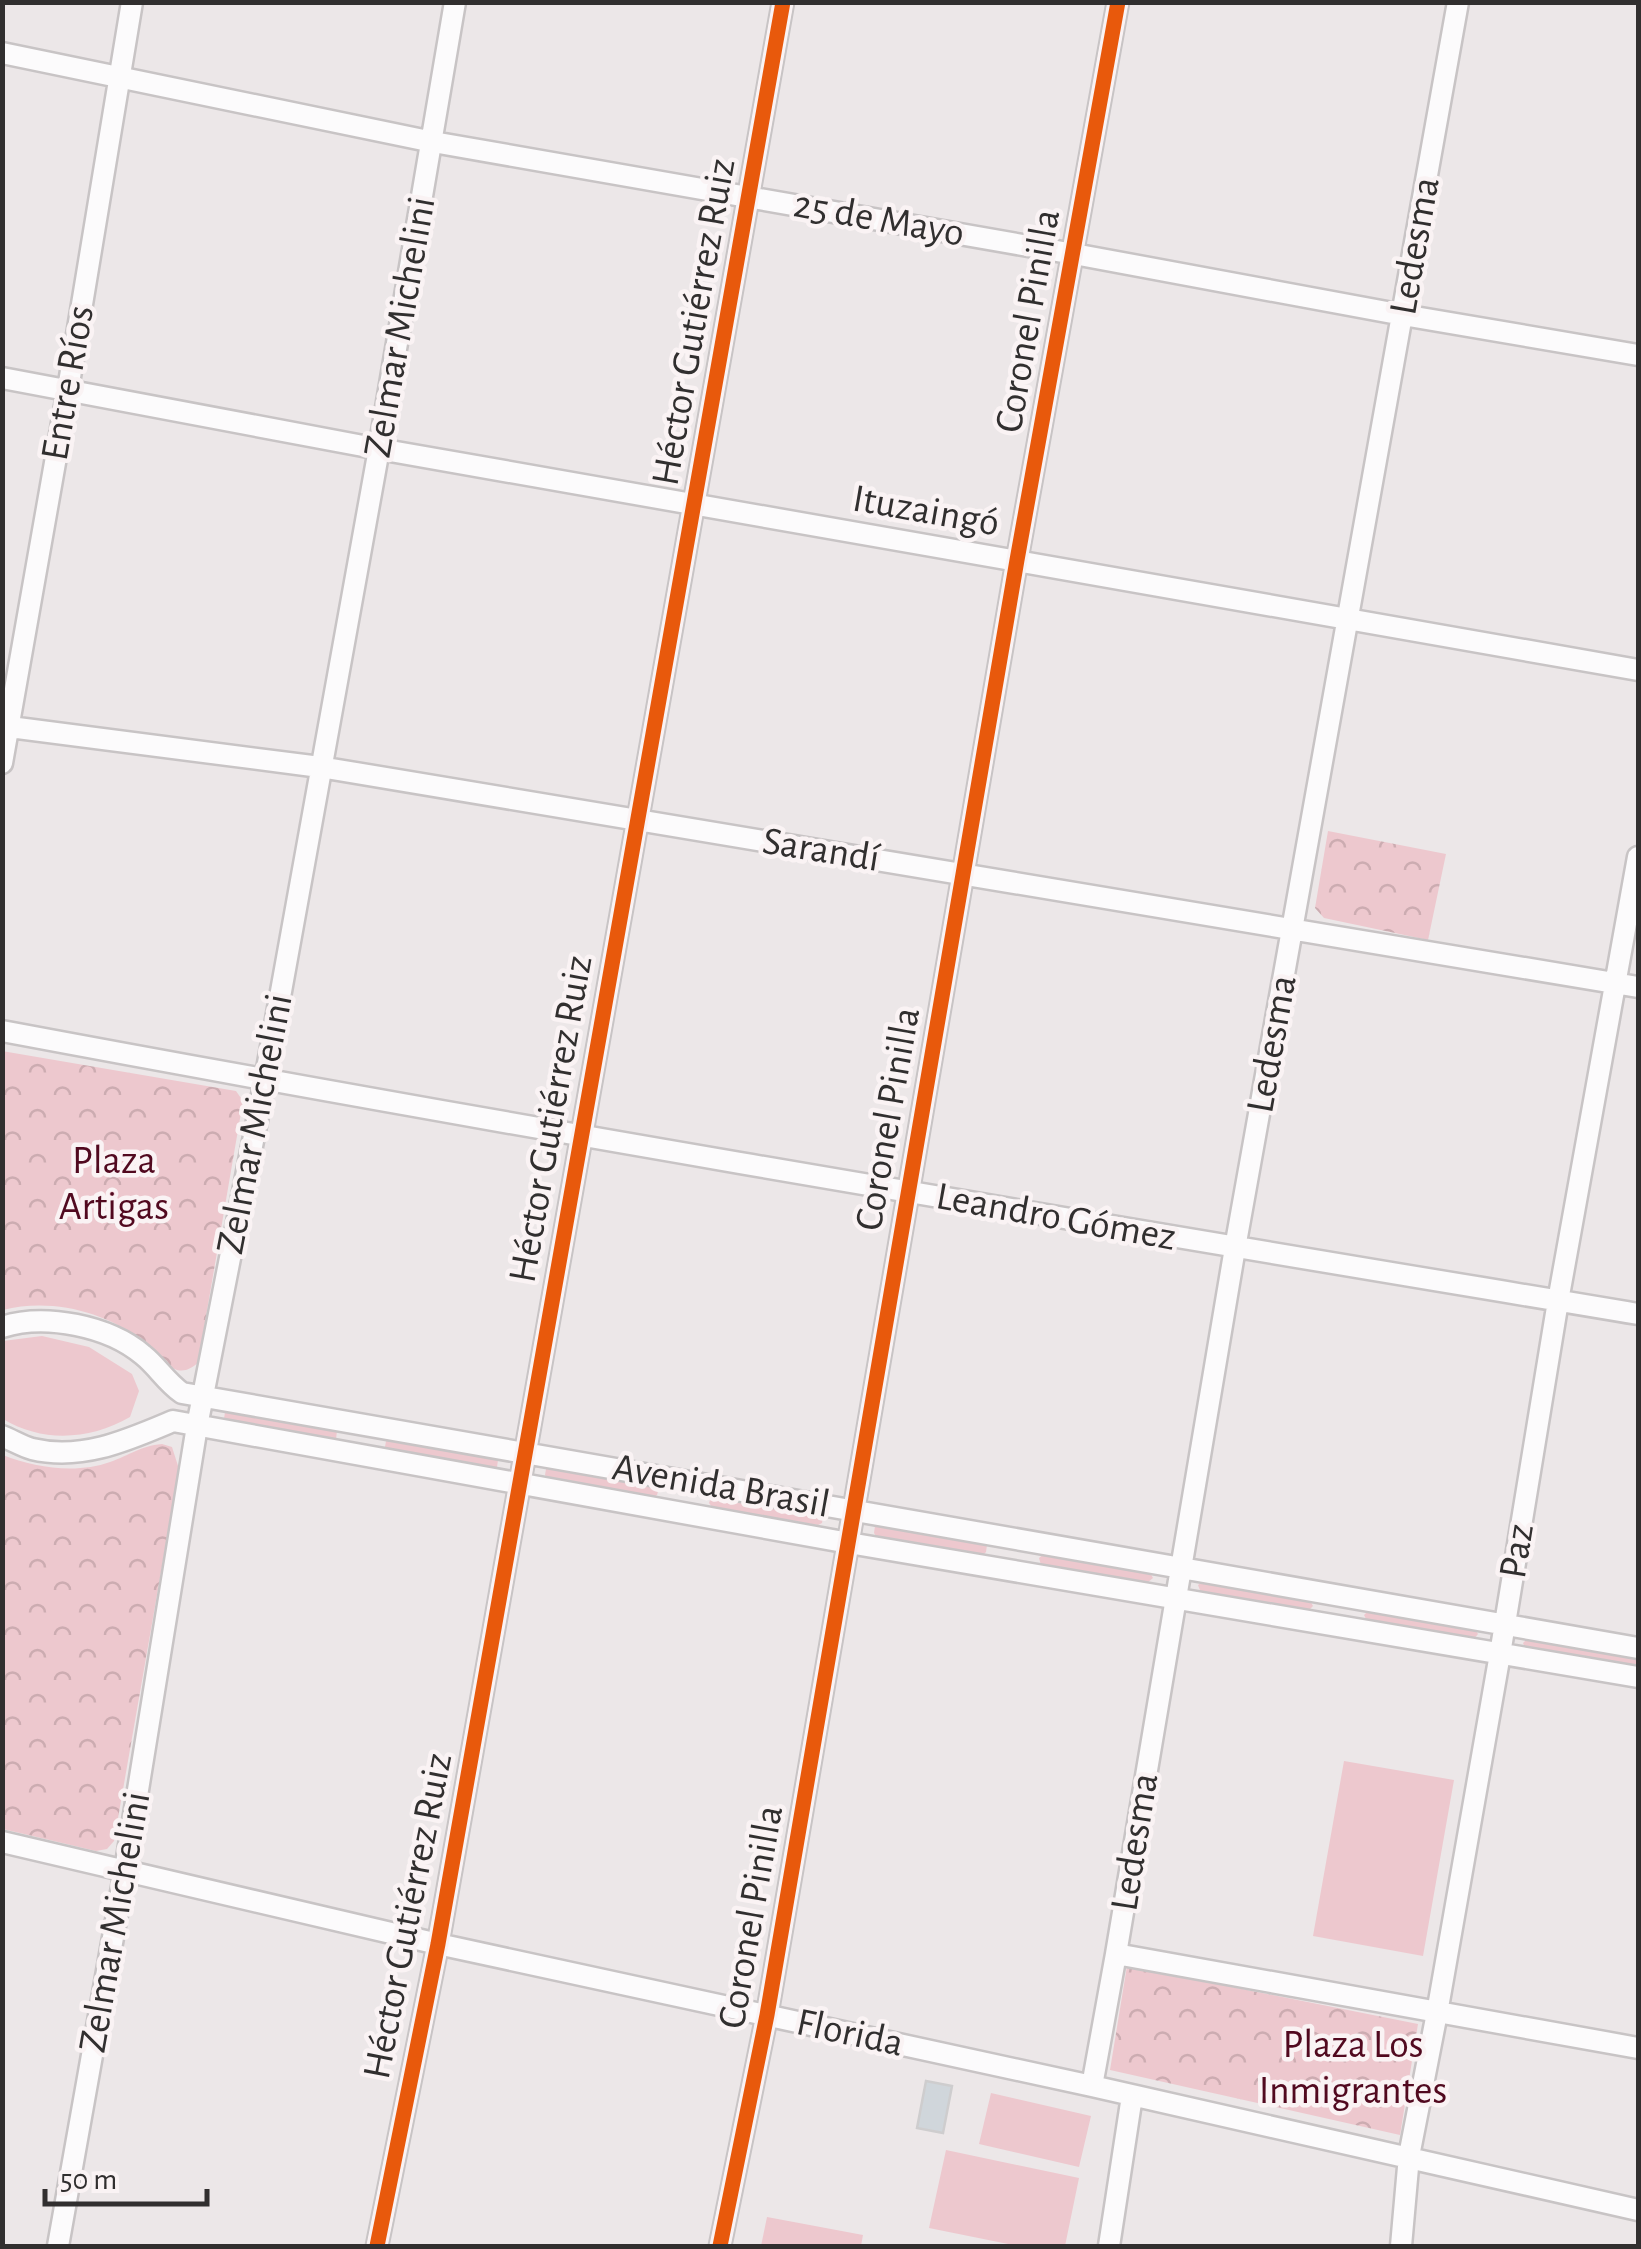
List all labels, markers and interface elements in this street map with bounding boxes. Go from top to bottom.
street label: Héctor Gutiérrez Ruiz [646,155,742,489]
street label: Ledesma [1383,174,1447,318]
street label: 25 de Mayo [791,184,967,254]
street label: Zelmar Michelini [357,194,443,460]
street label: Coronel Pinilla [989,206,1067,436]
street label: Entre Ríos [35,302,101,464]
street label: Ituzaingó [850,478,1002,544]
street label: Sarandí [760,821,883,879]
street label: Héctor Gutiérrez Ruiz [503,952,599,1286]
street label: Ledesma [1240,972,1304,1116]
street label: Zelmar Michelini [210,991,300,1257]
street label: Coronel Pinilla [849,1004,927,1234]
park label: Plaza Artigas [59,1141,169,1227]
street label: Leandro Gómez [933,1176,1179,1258]
street label: Avenida Brasil [609,1447,833,1525]
street label: Paz [1493,1521,1541,1581]
street label: Héctor Gutiérrez Ruiz [357,1750,459,2082]
street label: Ledesma [1104,1770,1166,1914]
street label: Zelmar Michelini [72,1789,158,2055]
street label: Coronel Pinilla [712,1802,790,2032]
street label: Florida [793,2002,907,2064]
park label: Plaza Los Inmigrantes [1259,2025,1447,2111]
scale bar [45,2144,208,2206]
text: 50 m [60,2165,117,2195]

